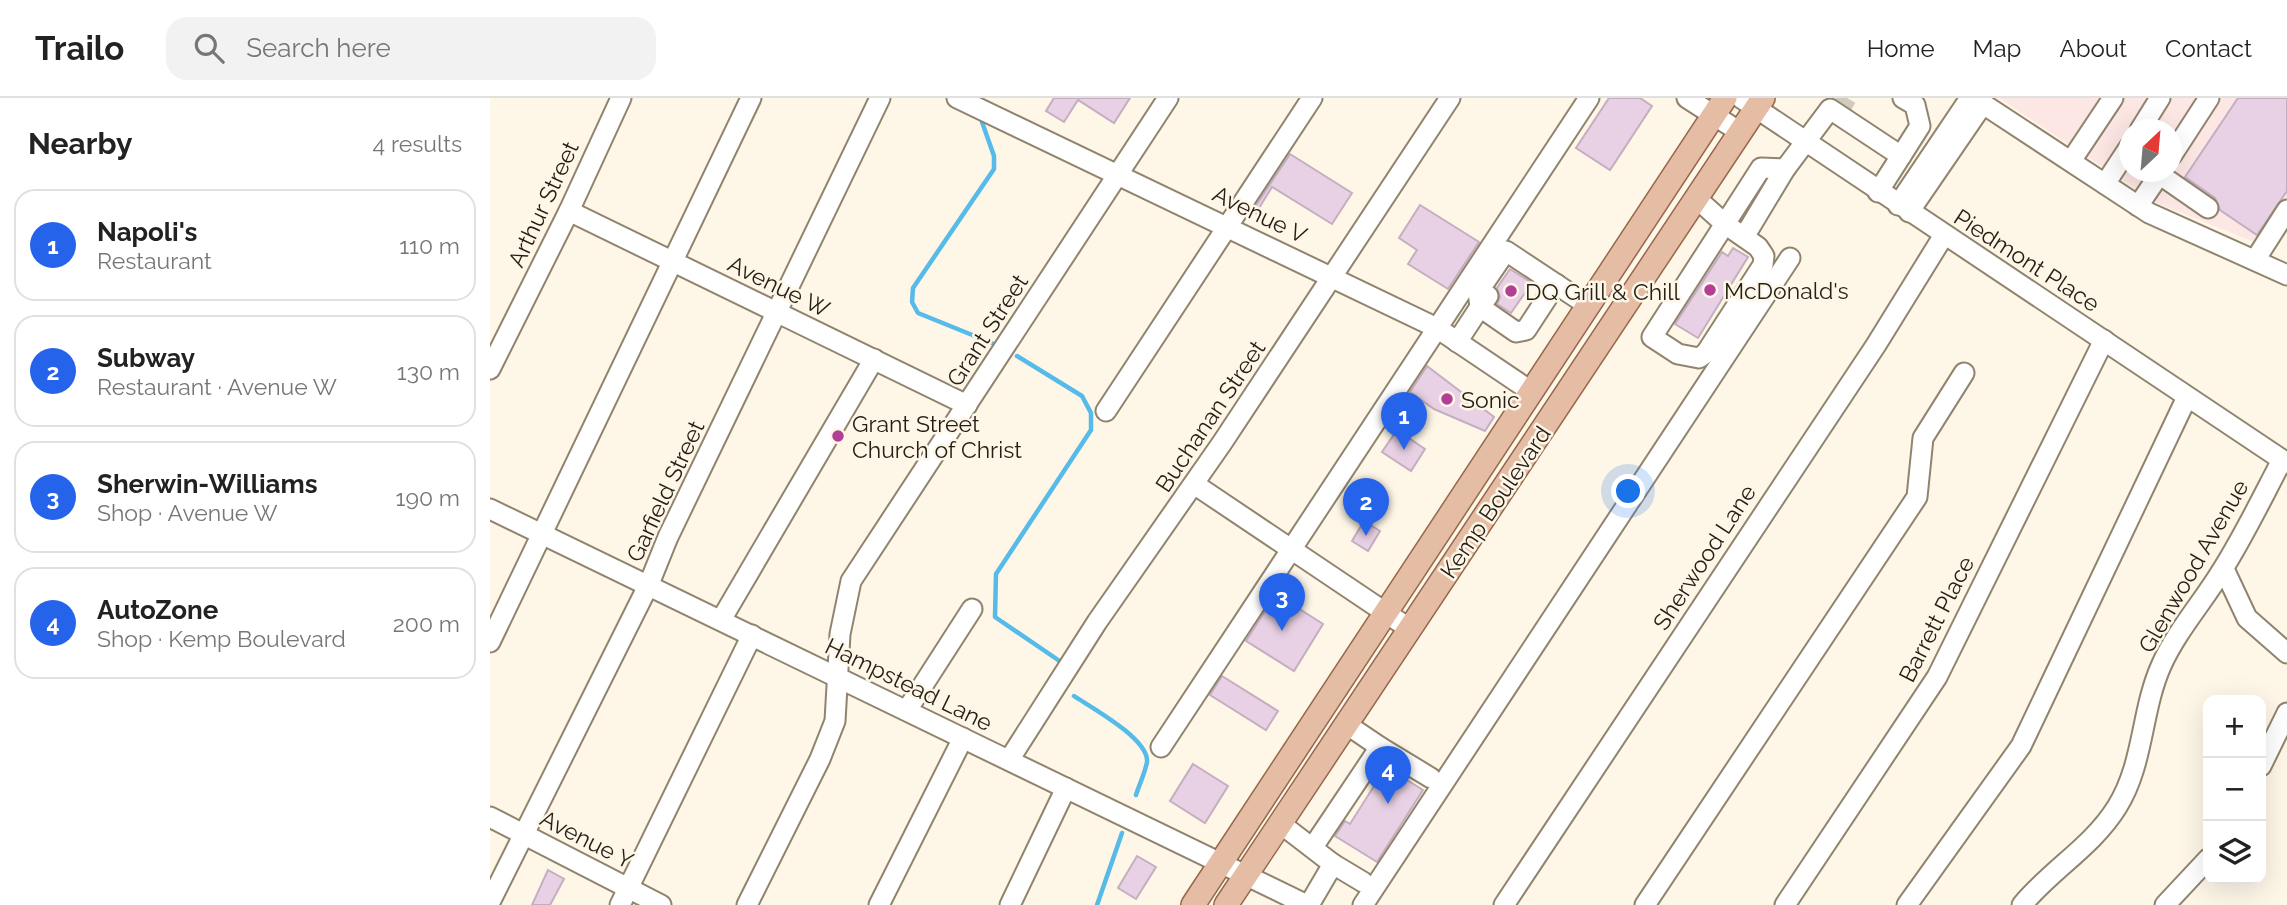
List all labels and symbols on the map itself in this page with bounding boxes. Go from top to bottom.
north arrow [2119,119,2182,182]
street label: Arthur Street [502,137,584,271]
street label: Avenue V [1209,180,1312,249]
street label: Piedmont Place [1949,203,2105,317]
street label: Avenue W [724,250,834,322]
street label: Grant Street [941,269,1033,391]
place label: McDonald's [1724,277,1849,304]
place label: DQ Grill & Chill [1525,278,1680,305]
marker: McDonald's [1702,282,1718,298]
marker: DQ Grill & Chill [1503,283,1519,299]
street label: Buchanan Street [1149,335,1271,497]
place label: Sonic [1461,386,1520,413]
marker: Sonic [1439,391,1455,407]
pin: 1 [1381,392,1427,450]
place label: Grant Street Church of Christ [852,410,1022,463]
street label: Garfield Street [621,416,710,566]
street label: Kemp Boulevard [1434,421,1556,583]
marker: Grant Street Church of Christ [830,428,846,444]
your location [1611,474,1645,508]
street label: Glenwood Avenue [2133,475,2253,657]
pin: 2 [1343,478,1389,536]
street label: Sherwood Lane [1647,479,1761,635]
street label: Barrett Place [1893,552,1979,686]
pin: 3 [1259,573,1305,631]
street label: Hampstead Lane [821,632,997,736]
pin: 4 [1365,746,1411,804]
street label: Avenue Y [536,804,638,874]

